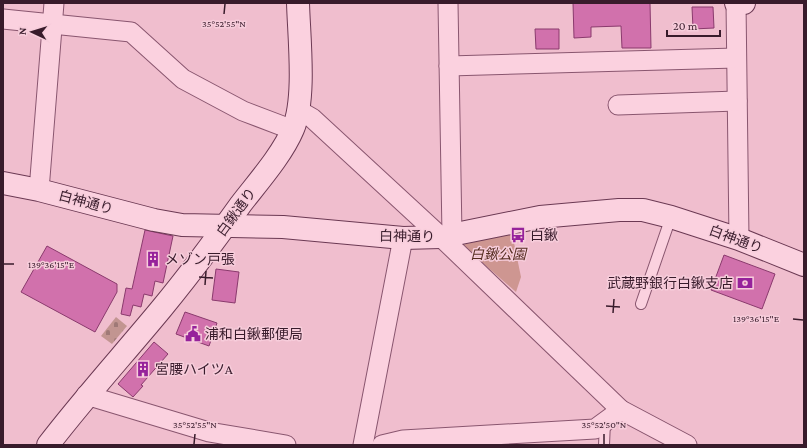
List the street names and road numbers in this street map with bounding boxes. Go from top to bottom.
street label: 白鍬通り [213,185,259,239]
street label: 白神通り [57,187,115,217]
street label: 白神通り [707,222,765,256]
street label: 白神通り [379,228,435,244]

